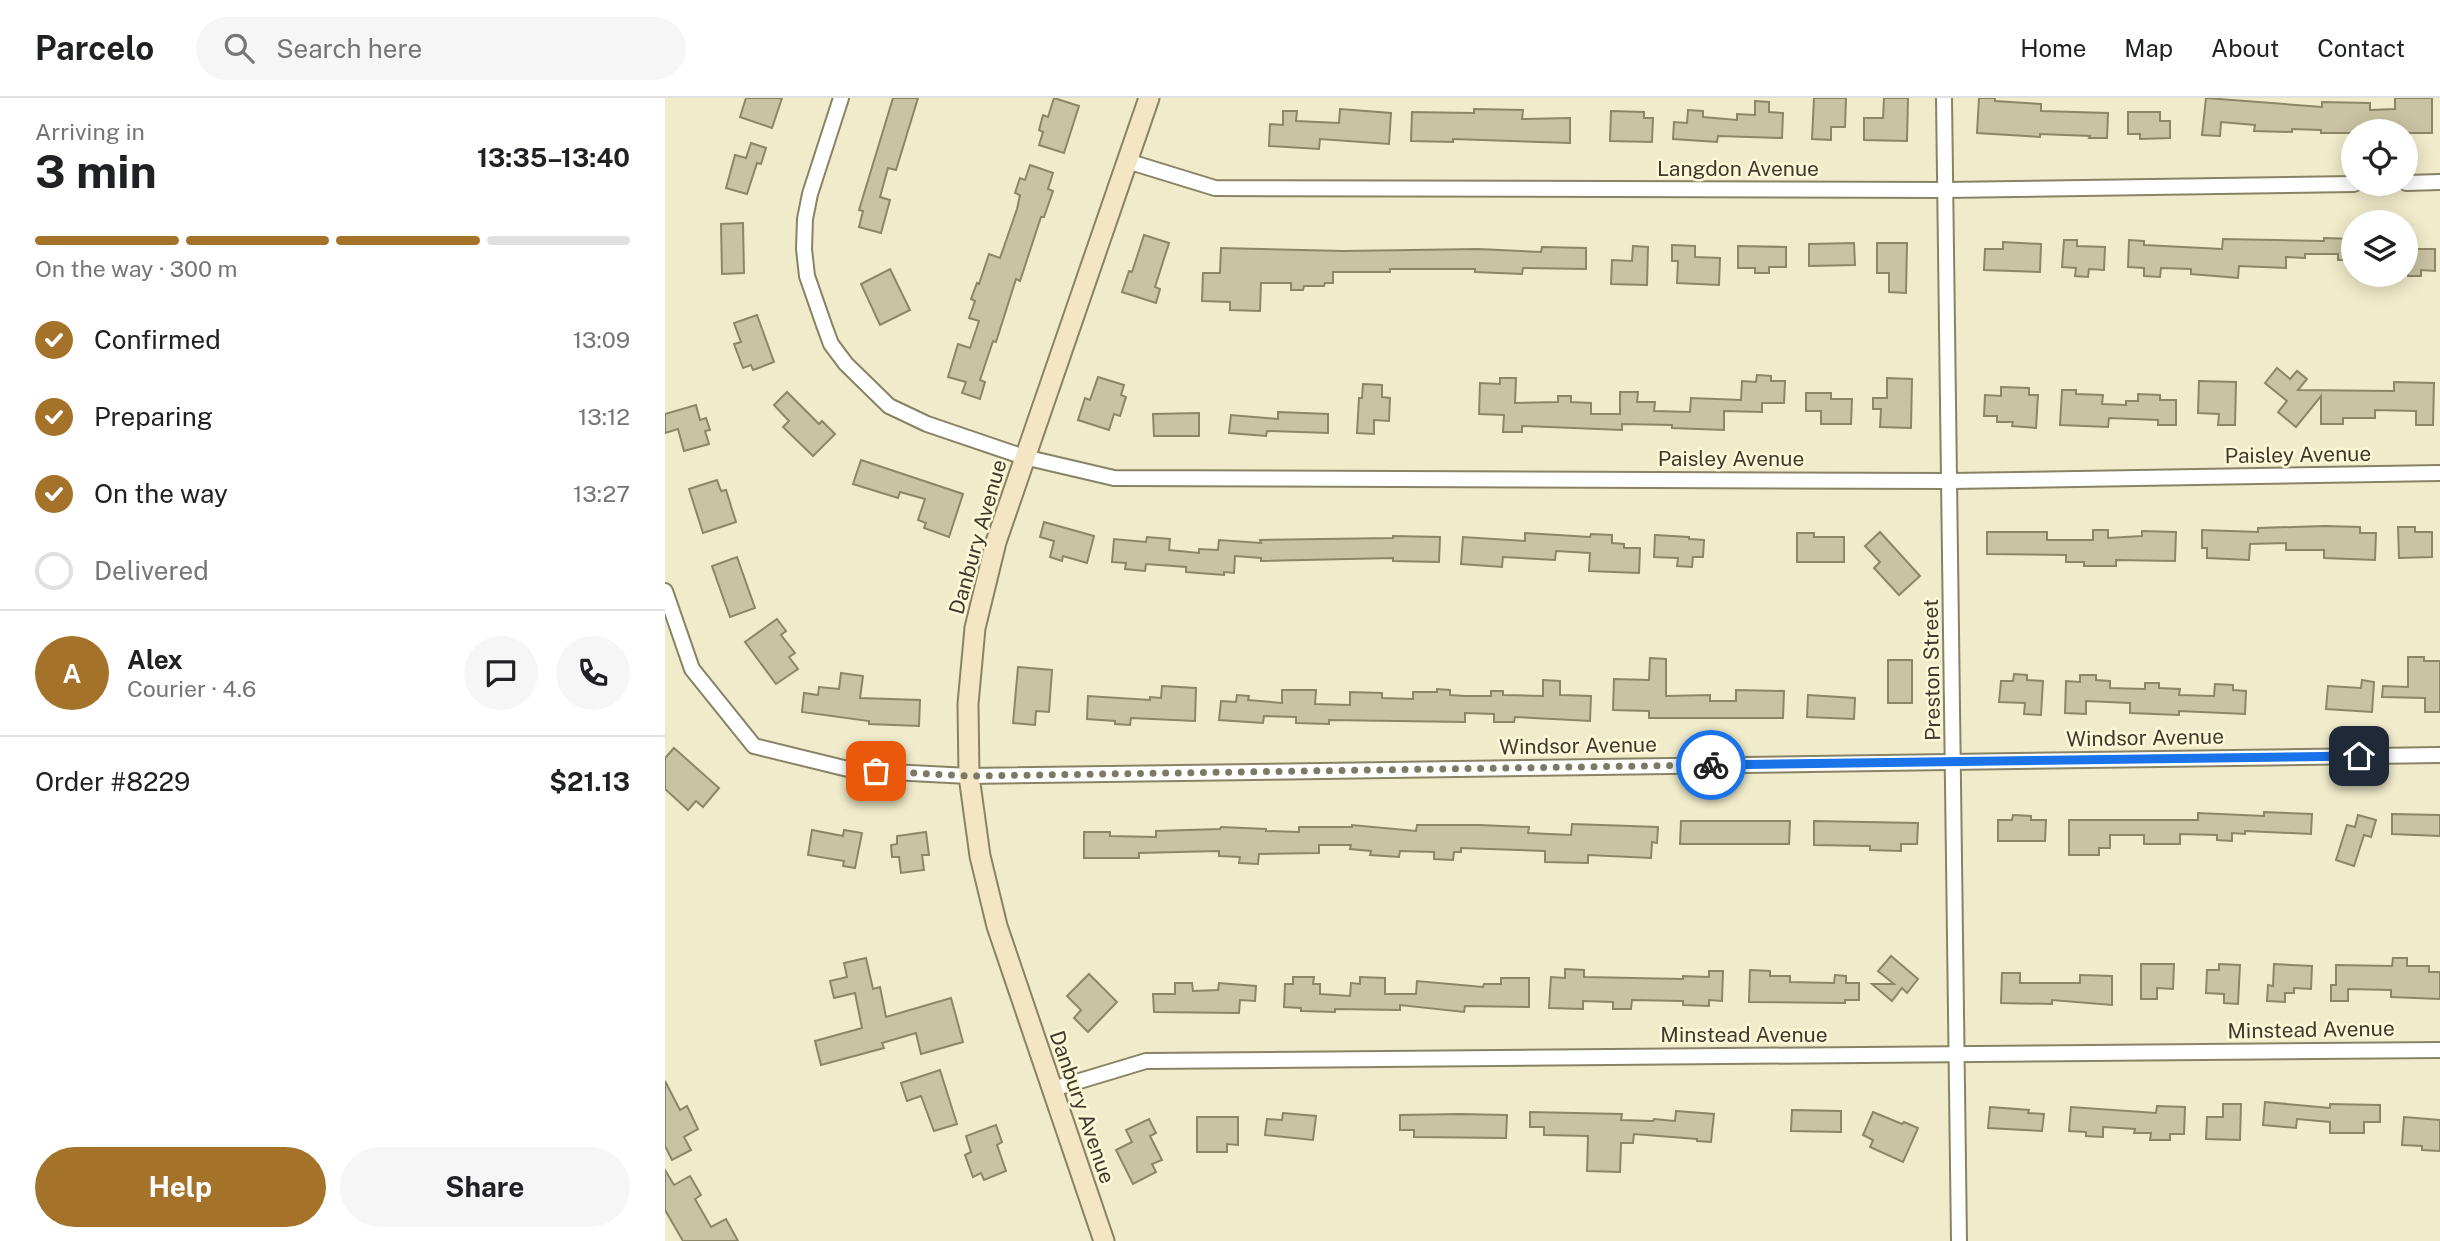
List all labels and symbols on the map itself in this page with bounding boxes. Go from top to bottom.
street label: Langdon Avenue [1657,156,1819,181]
street label: Paisley Avenue [2224,441,2371,468]
street label: Paisley Avenue [1658,446,1804,471]
street label: Danbury Avenue [943,457,1012,617]
street label: Preston Street [1918,599,1945,741]
street label: Windsor Avenue [2066,724,2224,751]
pin [2329,726,2389,786]
courier [1676,730,1746,800]
street label: Windsor Avenue [1499,732,1657,759]
pin [846,741,906,801]
street label: Minstead Avenue [2227,1016,2395,1043]
street label: Minstead Avenue [1660,1022,1828,1047]
street label: Danbury Avenue [1045,1027,1120,1187]

